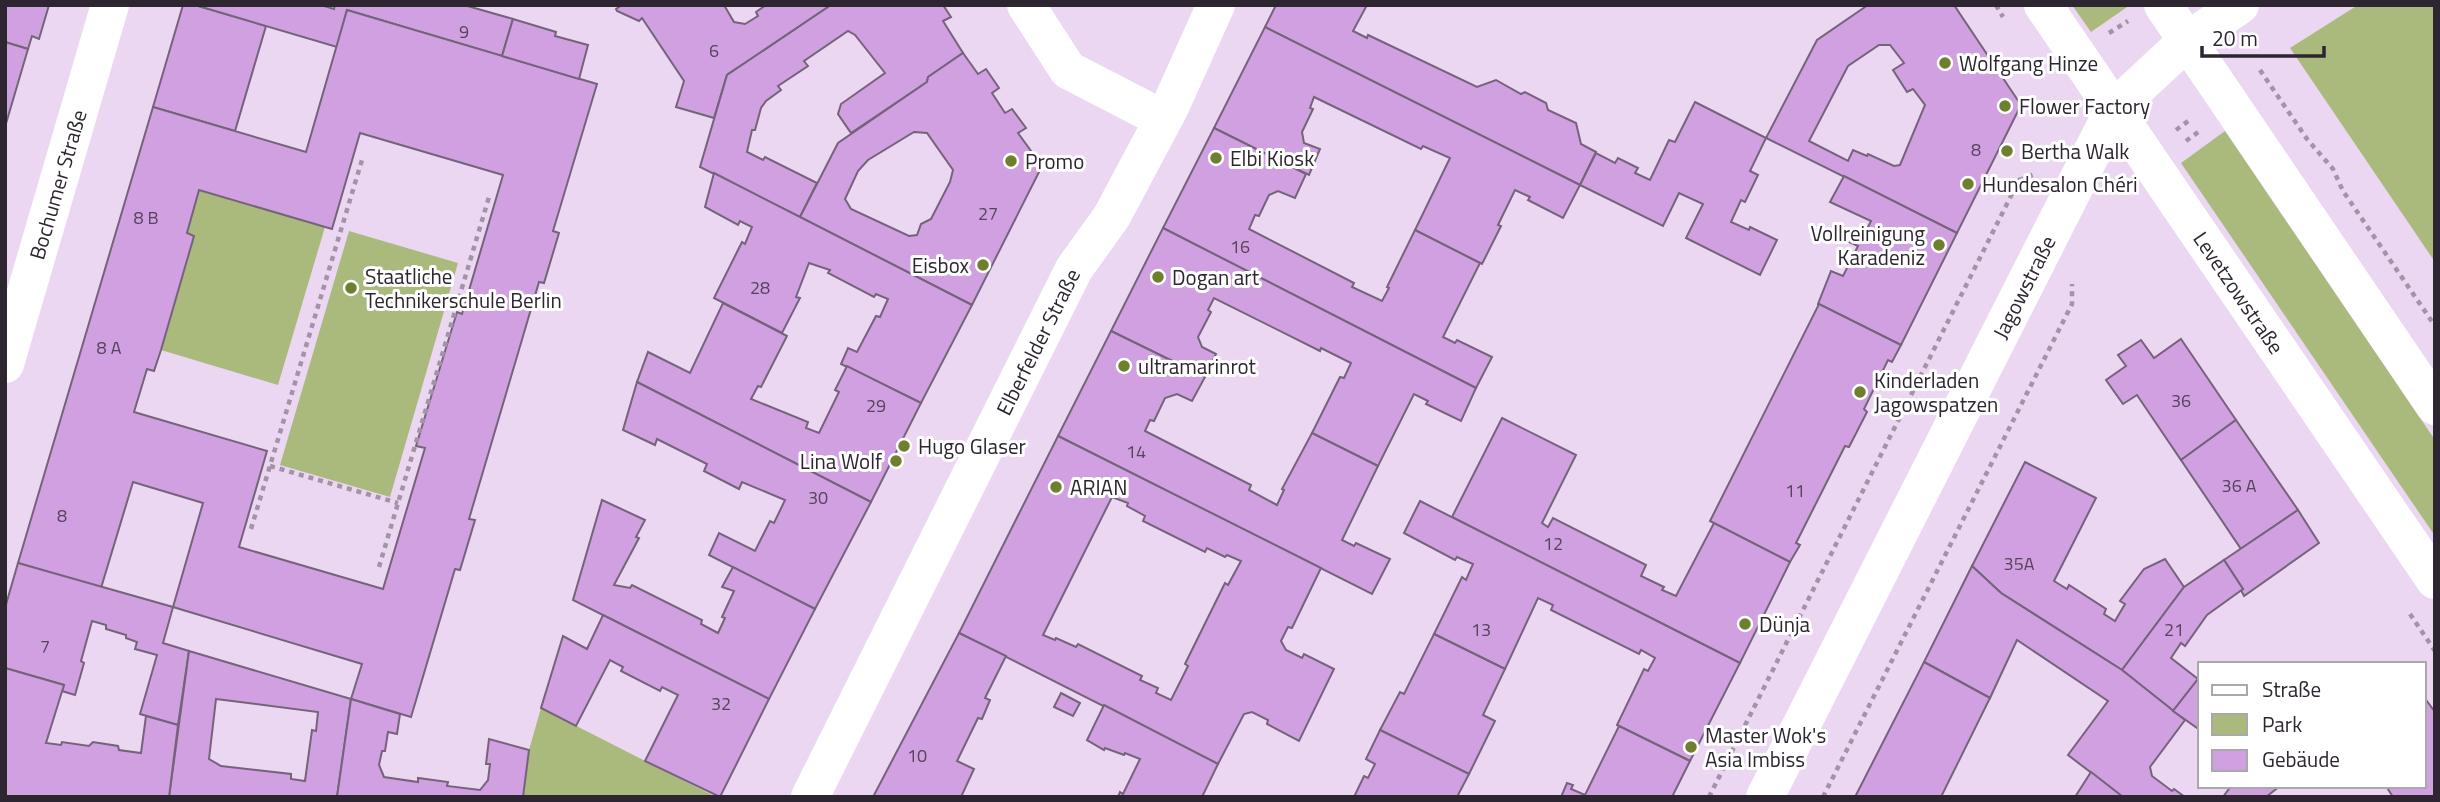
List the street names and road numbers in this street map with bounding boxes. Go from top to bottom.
street label: Bochumer Straße [20,106,95,263]
street label: Levetzowstraße [2186,225,2292,360]
street label: Jagowstraße [1984,230,2063,344]
street label: Elberfelder Straße [987,263,1088,421]

